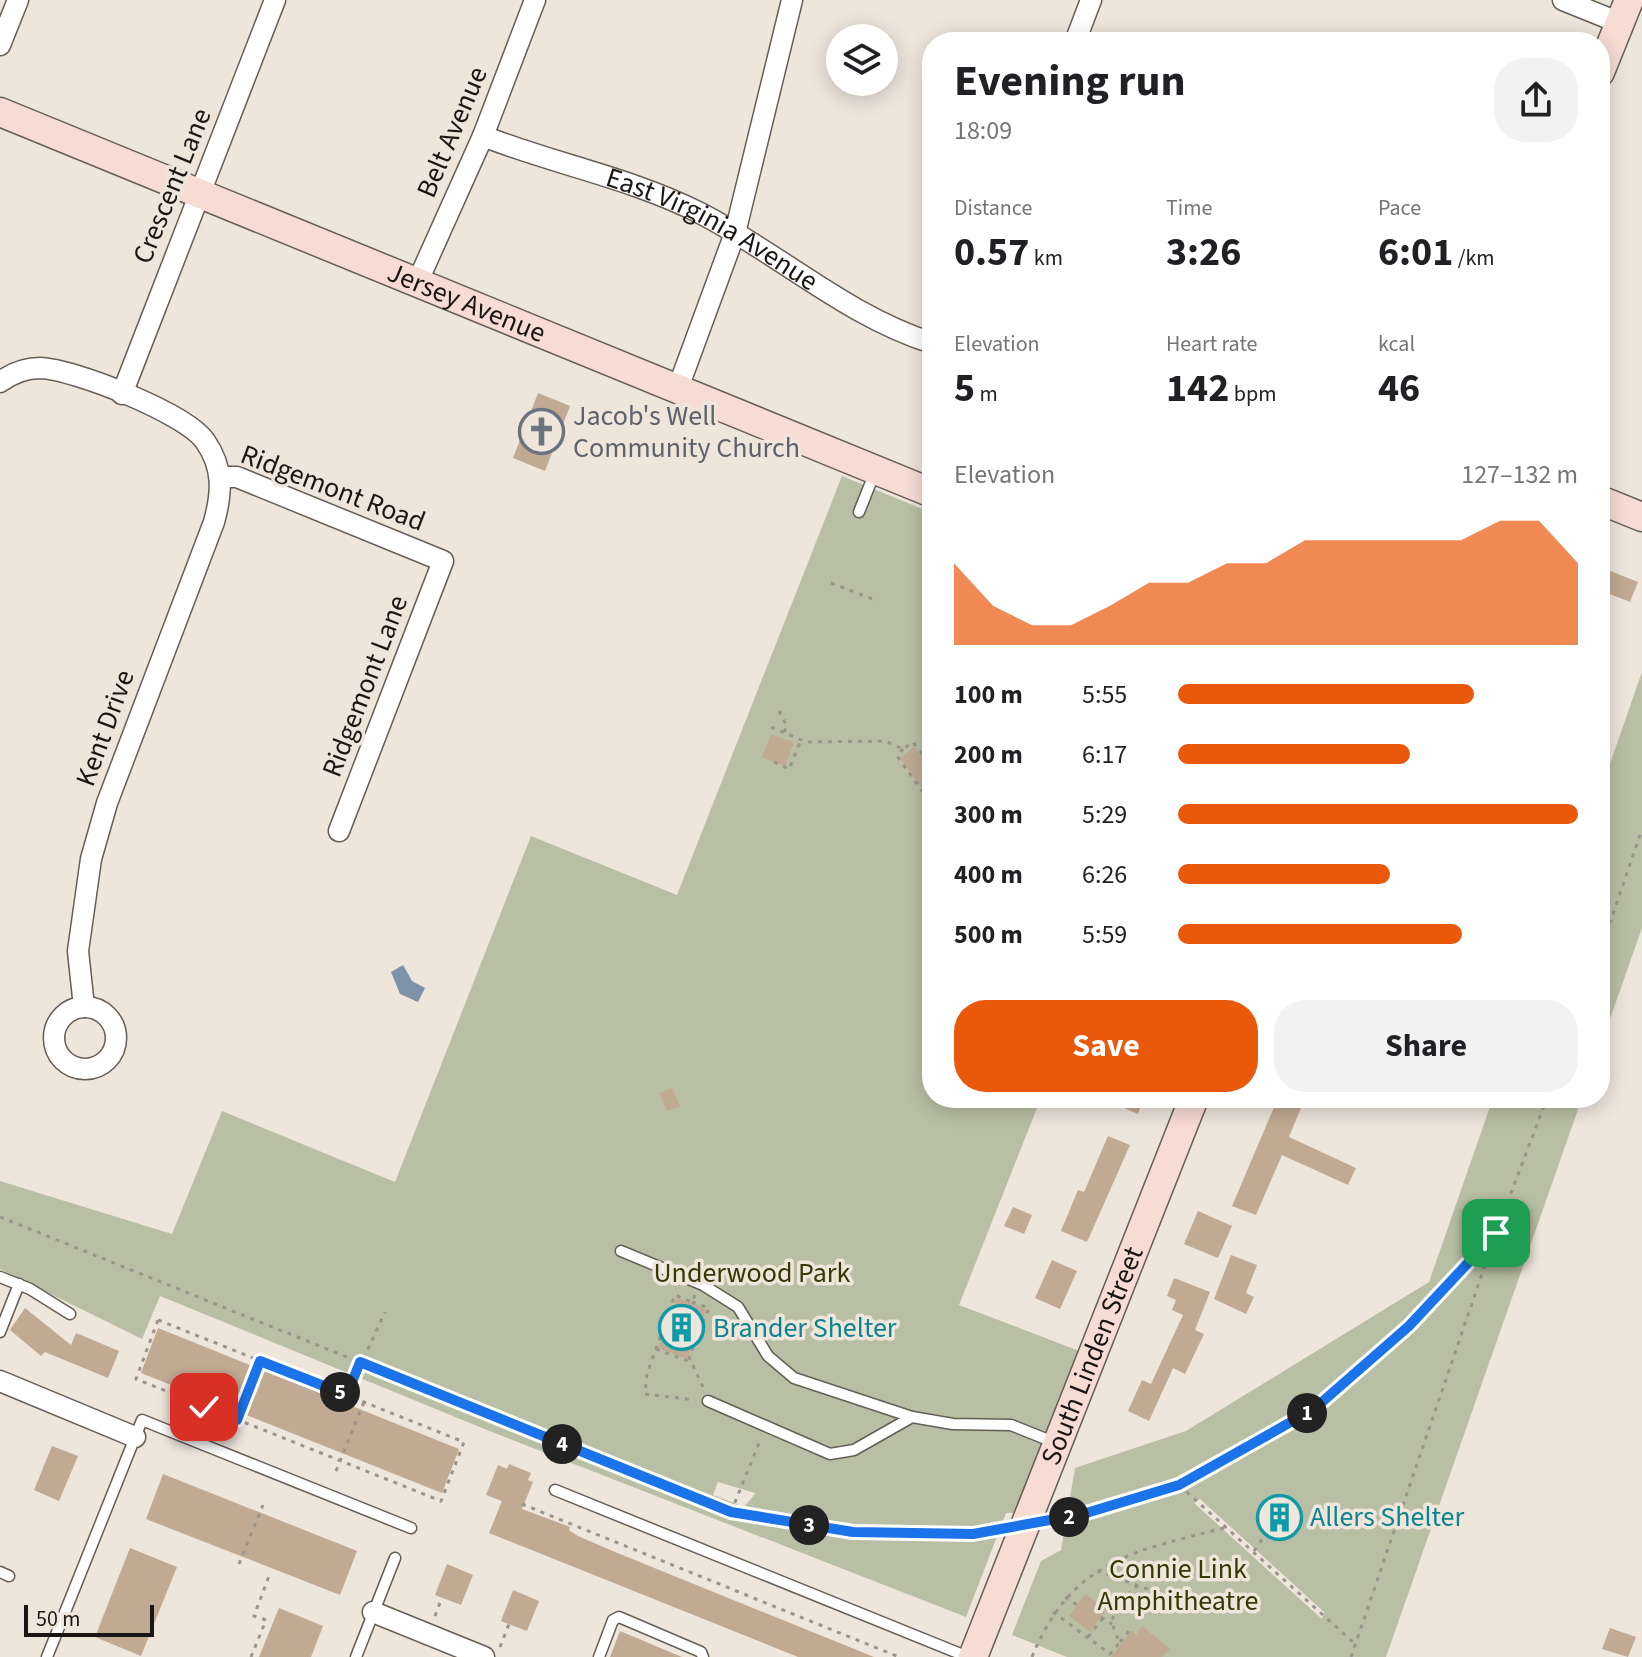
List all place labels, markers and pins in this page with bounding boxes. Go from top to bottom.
place label: Jacob's Well Community Church [573,396,800,468]
church icon: Jacob's Well Community Church [518,408,566,456]
pin [1462,1199,1530,1267]
building icon: Brander Shelter [658,1304,706,1352]
place label: Brander Shelter [713,1308,897,1348]
pin: 5 [320,1372,360,1412]
pin [170,1373,238,1441]
pin: 1 [1287,1393,1327,1433]
pin: 4 [542,1424,582,1464]
building icon: Allers Shelter [1255,1493,1303,1541]
pin: 2 [1049,1497,1089,1537]
place label: Allers Shelter [1310,1497,1464,1537]
pin: 3 [789,1505,829,1545]

